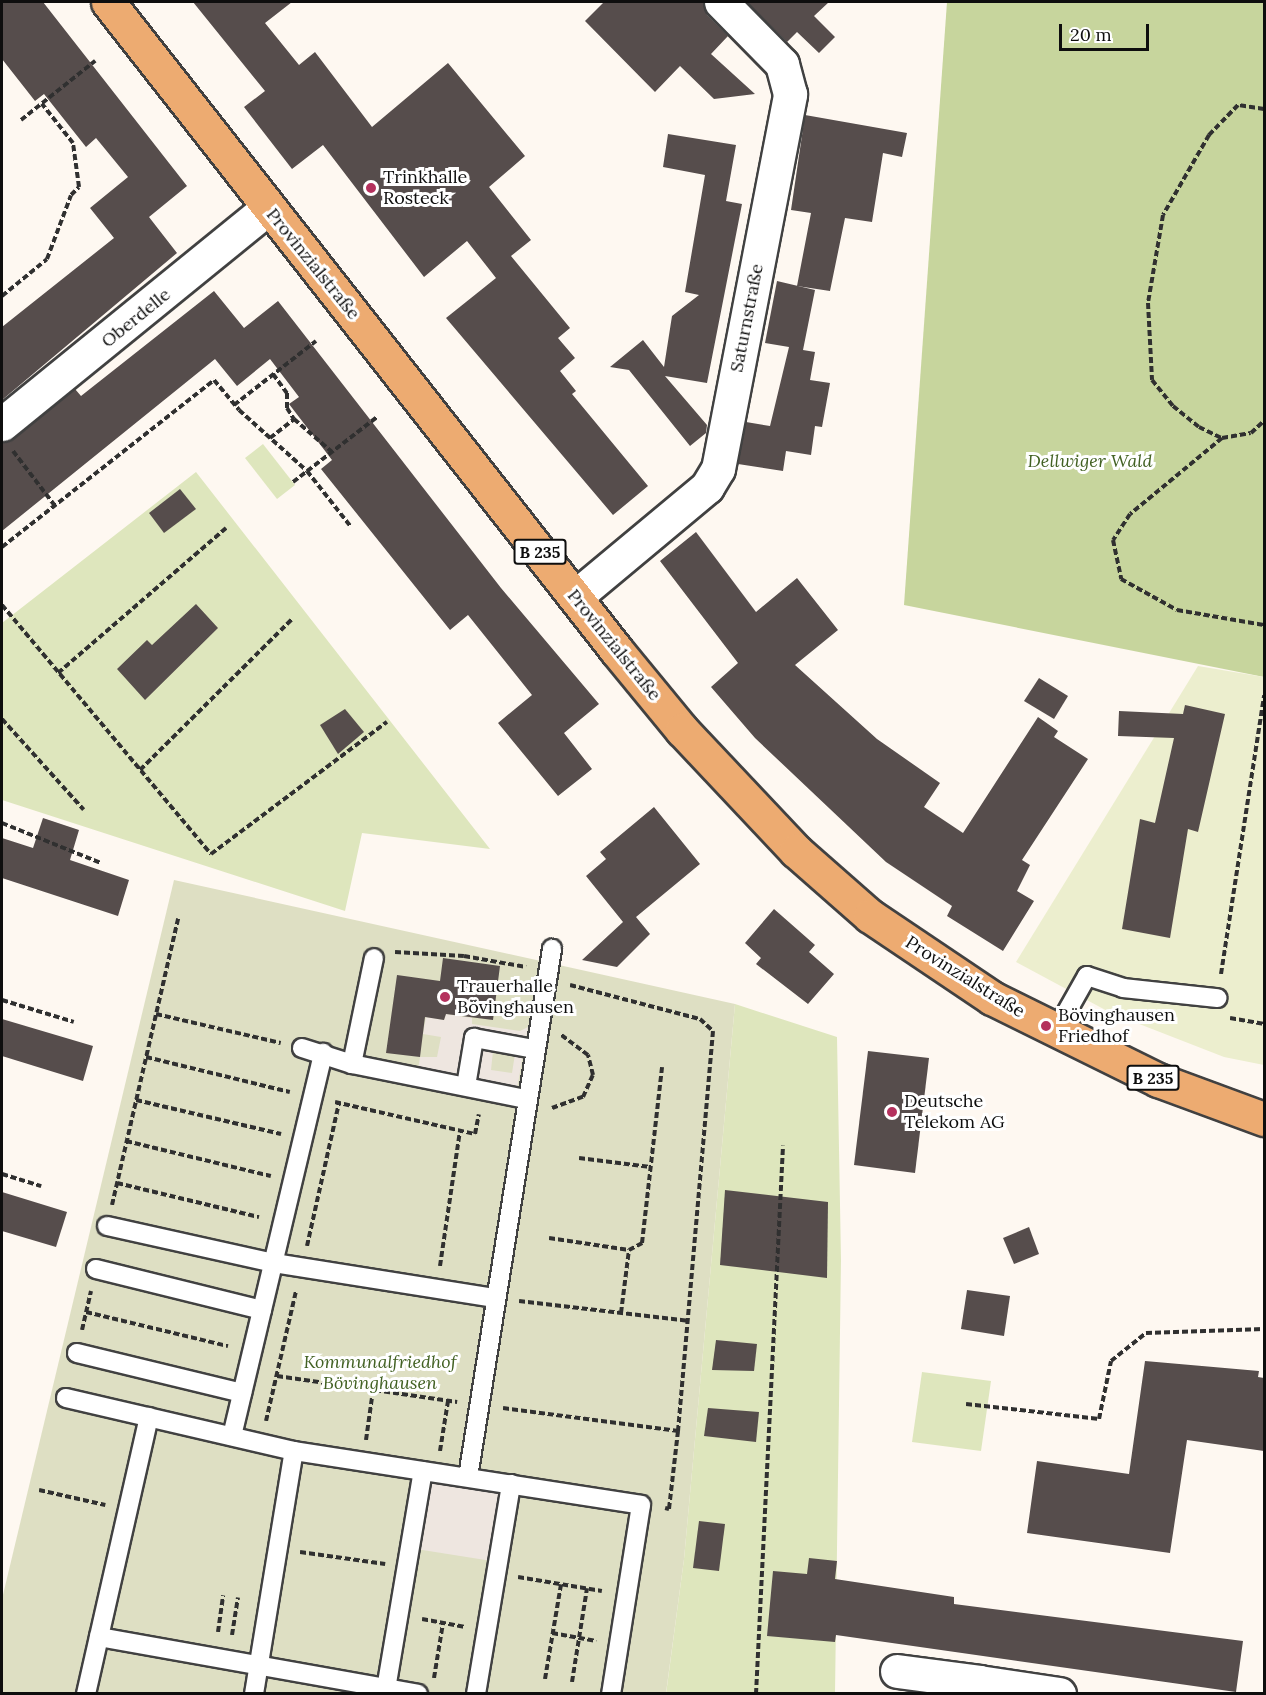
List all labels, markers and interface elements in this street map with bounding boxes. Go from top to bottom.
scale bar [1062,12,1152,50]
text: 20 m [1070,23,1112,46]
place label: Trinkhalle Rosteck [383,167,467,210]
marker: Trinkhalle Rosteck [364,181,378,195]
street label: Provinzialstraße [262,204,364,324]
street label: Saturnstraße [726,262,768,374]
street label: Oberdelle [97,284,175,352]
park label: Dellwiger Wald [1028,450,1152,472]
road number: B 235 [513,539,567,565]
street label: Provinzialstraße [563,585,665,705]
street label: Provinzialstraße [901,932,1029,1022]
place label: Trauerhalle Bövinghausen [457,976,574,1018]
marker: Trauerhalle Bövinghausen [438,990,452,1004]
place label: Bövinghausen Friedhof [1058,1005,1175,1048]
marker: Bövinghausen Friedhof [1039,1019,1053,1033]
road number: B 235 [1126,1065,1180,1091]
place label: Deutsche Telekom AG [904,1091,1005,1134]
marker: Deutsche Telekom AG [885,1105,899,1119]
park label: Kommunalfriedhof Bövinghausen [303,1352,457,1394]

